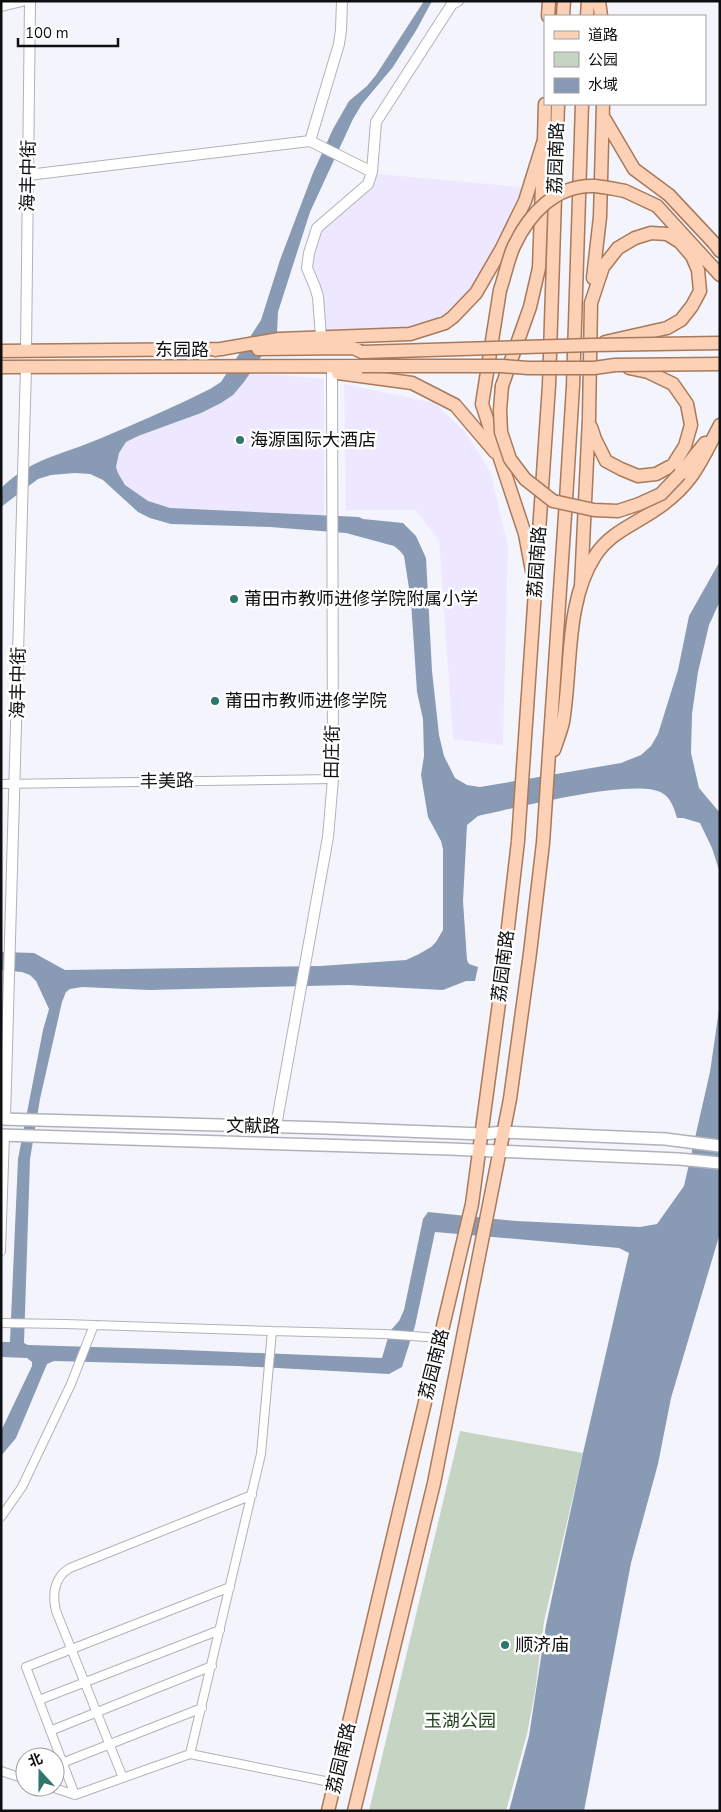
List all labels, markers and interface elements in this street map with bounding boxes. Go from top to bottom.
scale bar [18,15,118,47]
legend [544,15,706,105]
text: 100 m [25,23,69,43]
text: 道路 [588,25,618,45]
text: 公园 [588,50,618,70]
text: 水域 [588,75,618,95]
street label: 荔园南路 [543,122,569,194]
street label: 海丰中街 [15,140,41,212]
street label: 东园路 [155,338,209,362]
place label: 海源国际大酒店 [250,428,376,452]
marker: 海源国际大酒店 [234,434,246,446]
street label: 荔园南路 [523,525,551,599]
place label: 莆田市教师进修学院附属小学 [244,587,478,611]
marker: 莆田市教师进修学院附属小学 [228,593,240,605]
street label: 海丰中街 [5,647,31,719]
place label: 莆田市教师进修学院 [225,689,387,713]
marker: 莆田市教师进修学院 [209,695,221,707]
street label: 田庄街 [320,725,344,779]
street label: 丰美路 [140,769,194,793]
street label: 荔园南路 [487,929,519,1003]
street label: 文献路 [226,1114,280,1138]
street label: 荔园南路 [414,1326,454,1402]
place label: 顺济庙 [515,1633,569,1657]
marker: 顺济庙 [499,1639,511,1651]
park label: 玉湖公园 [424,1709,496,1733]
street label: 荔园南路 [321,1720,361,1796]
north arrow [15,1747,65,1797]
text: 北 [26,1749,45,1772]

